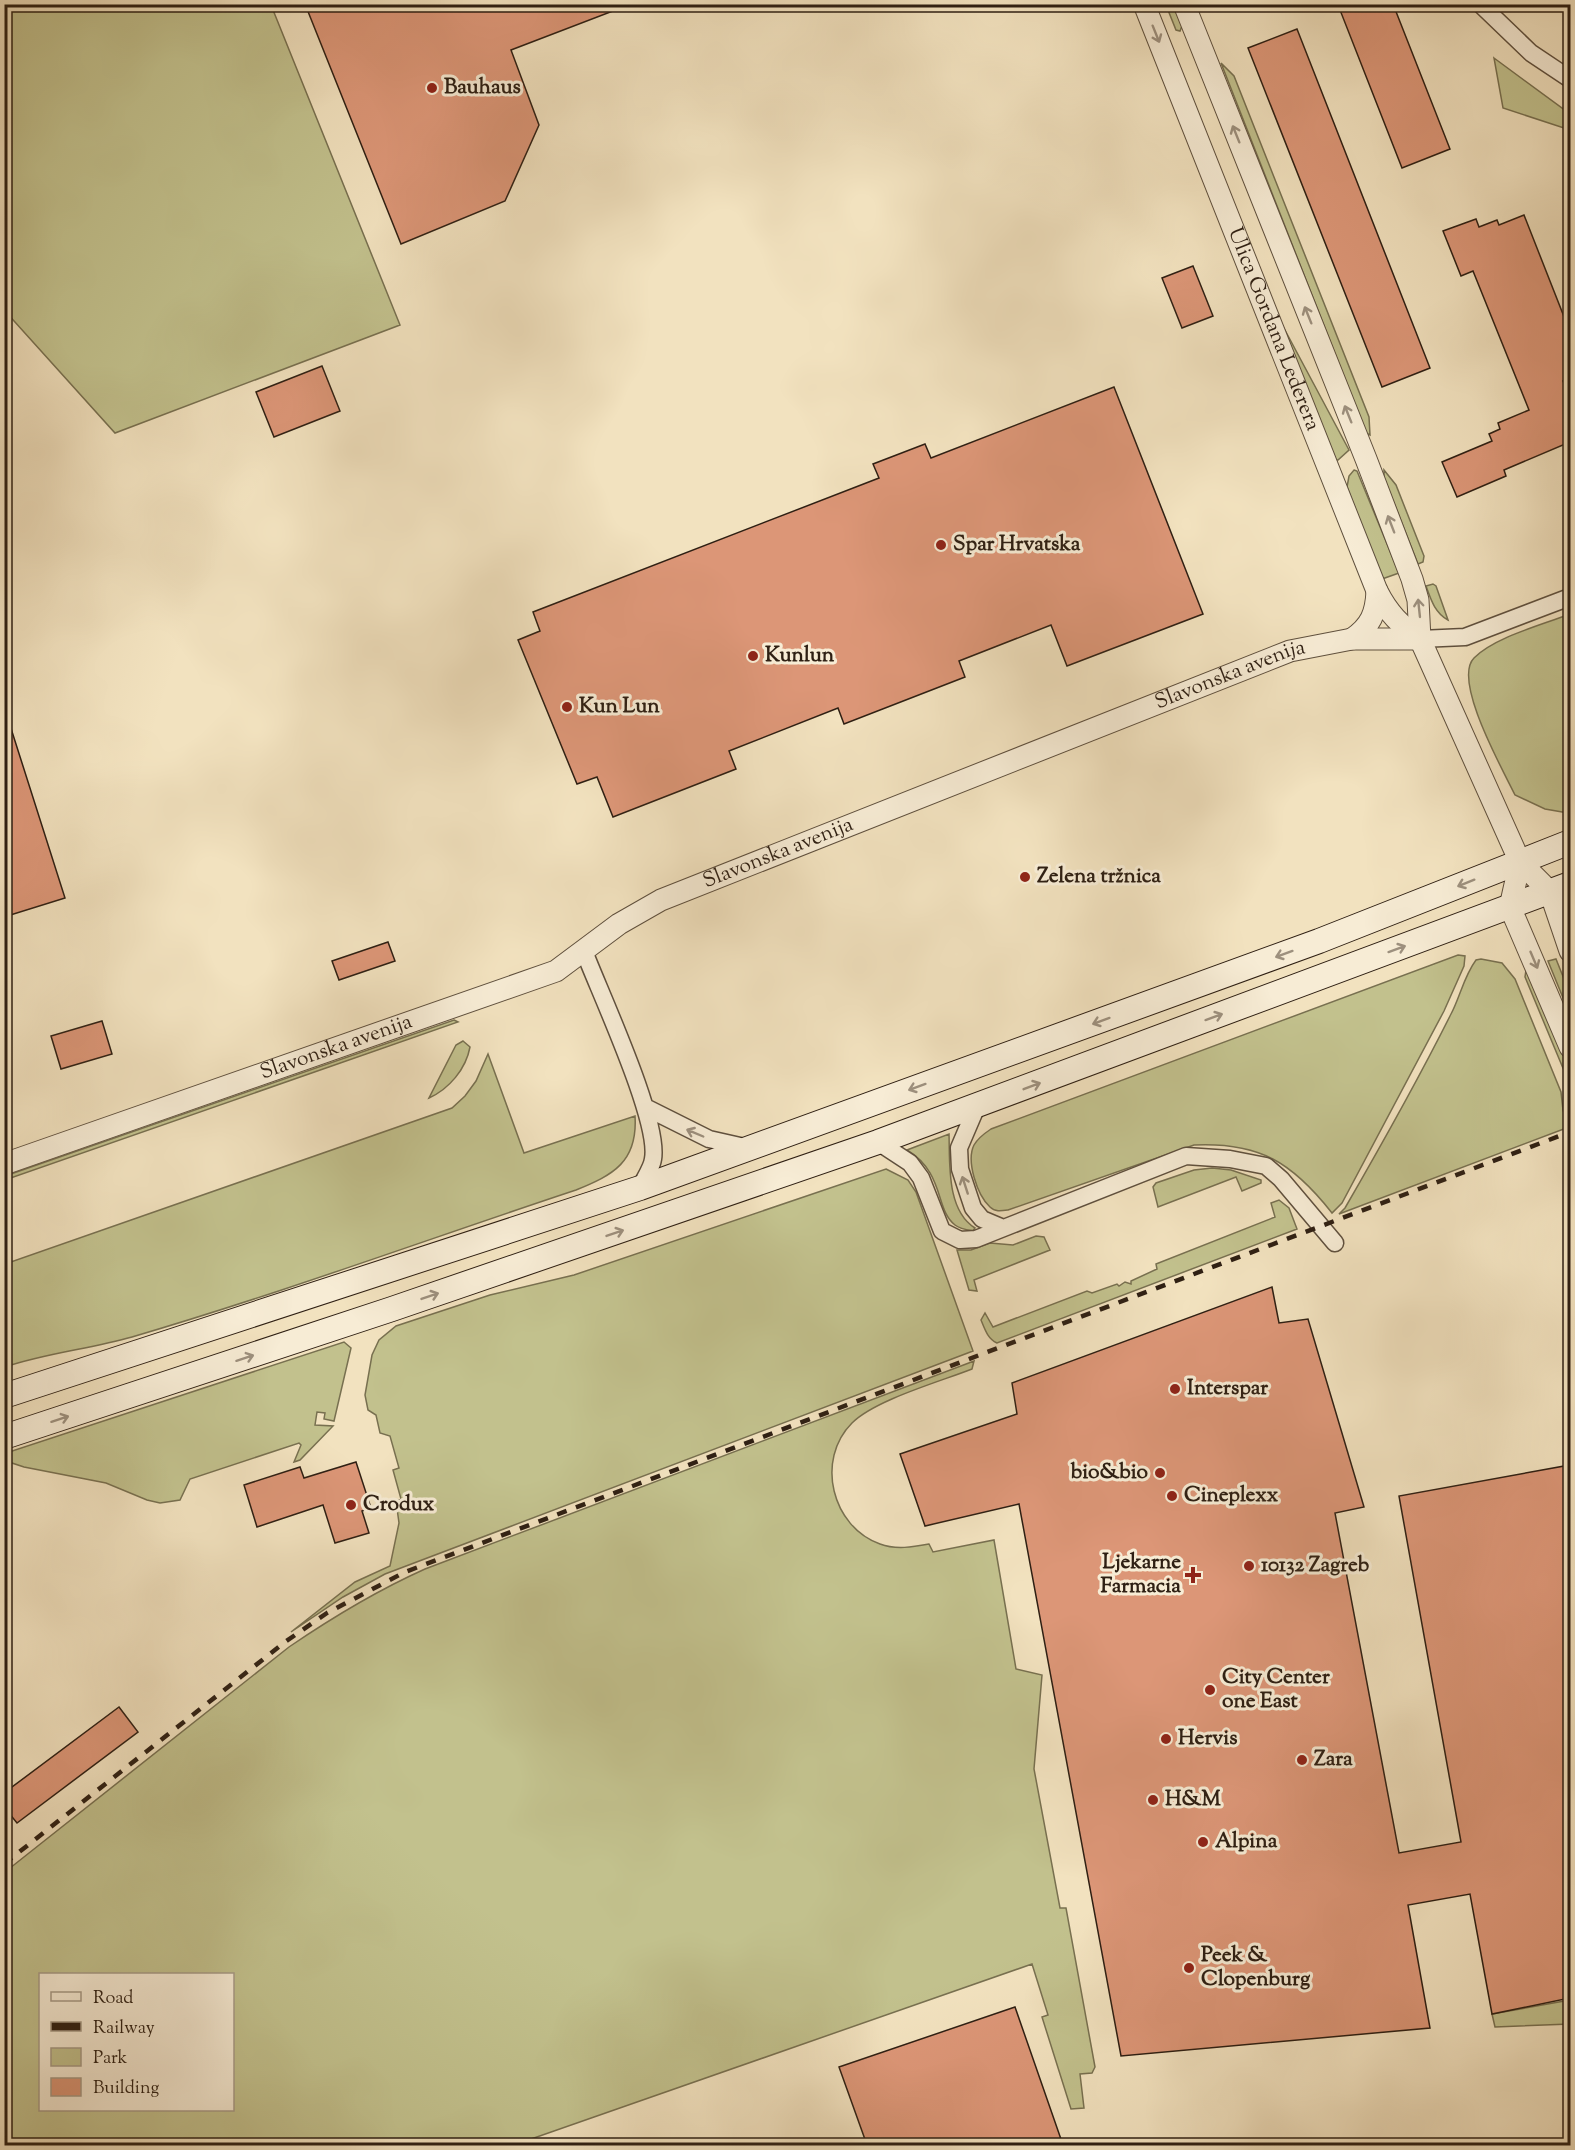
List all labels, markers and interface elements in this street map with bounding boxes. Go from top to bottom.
one-way arrow [1151,25,1162,43]
place label: Bauhaus [444,73,521,103]
marker: Bauhaus [425,81,439,95]
one-way arrow [1230,125,1241,144]
street label: Ulica Gordana Lederera [1219,223,1327,436]
one-way arrow [1302,306,1313,325]
one-way arrow [1342,405,1353,424]
one-way arrow [1385,515,1396,534]
place label: Spar Hrvatska [953,530,1081,560]
marker: Spar Hrvatska [934,538,948,552]
one-way arrow [1413,599,1424,619]
street label: Slavonska avenija [1151,633,1308,718]
place label: Kunlun [765,641,835,671]
marker: Kunlun [746,649,760,663]
place label: Kun Lun [579,692,660,722]
marker: Kun Lun [560,700,574,714]
street label: Slavonska avenija [699,810,858,897]
place label: Zelena tržnica [1037,862,1161,892]
marker: Zelena tržnica [1018,870,1032,884]
one-way arrow [1457,878,1475,889]
one-way arrow [1387,943,1406,954]
one-way arrow [1275,949,1294,960]
one-way arrow [1528,951,1540,969]
street label: Slavonska avenija [256,1007,417,1088]
one-way arrow [1204,1011,1223,1022]
one-way arrow [1092,1016,1111,1027]
one-way arrow [1022,1079,1040,1090]
one-way arrow [908,1083,927,1094]
one-way arrow [686,1127,705,1138]
one-way arrow [959,1176,970,1195]
one-way arrow [605,1227,624,1238]
one-way arrow [420,1290,439,1301]
one-way arrow [235,1351,254,1362]
place label: Interspar [1187,1374,1268,1404]
marker: Interspar [1168,1382,1182,1396]
one-way arrow [50,1412,69,1423]
place label: bio&bio [1070,1458,1149,1488]
marker: bio&bio [1153,1466,1167,1480]
place label: Cineplexx [1184,1481,1279,1511]
marker: Cineplexx [1165,1489,1179,1503]
place label: Crodux [363,1490,435,1520]
marker: Crodux [344,1498,358,1512]
place label: Ljekarne Farmacia [1101,1548,1181,1602]
place label: 10132 Zagreb [1261,1551,1370,1581]
marker: 10132 Zagreb [1242,1559,1256,1573]
marker: Ljekarne Farmacia [1186,1568,1200,1582]
place label: City Center one East [1222,1663,1330,1717]
marker: City Center one East [1203,1683,1217,1697]
place label: Hervis [1178,1724,1237,1754]
marker: Hervis [1159,1732,1173,1746]
place label: Zara [1314,1745,1353,1775]
marker: Zara [1295,1753,1309,1767]
place label: H&M [1165,1785,1221,1815]
marker: H&M [1146,1793,1160,1807]
place label: Alpina [1215,1827,1278,1857]
marker: Alpina [1196,1835,1210,1849]
place label: Peek & Clopenburg [1201,1941,1311,1995]
marker: Peek & Clopenburg [1182,1961,1196,1975]
legend [39,1973,234,2111]
text: Road [93,1986,133,2012]
text: Railway [93,2016,155,2042]
text: Park [93,2046,128,2072]
text: Building [93,2076,159,2102]

